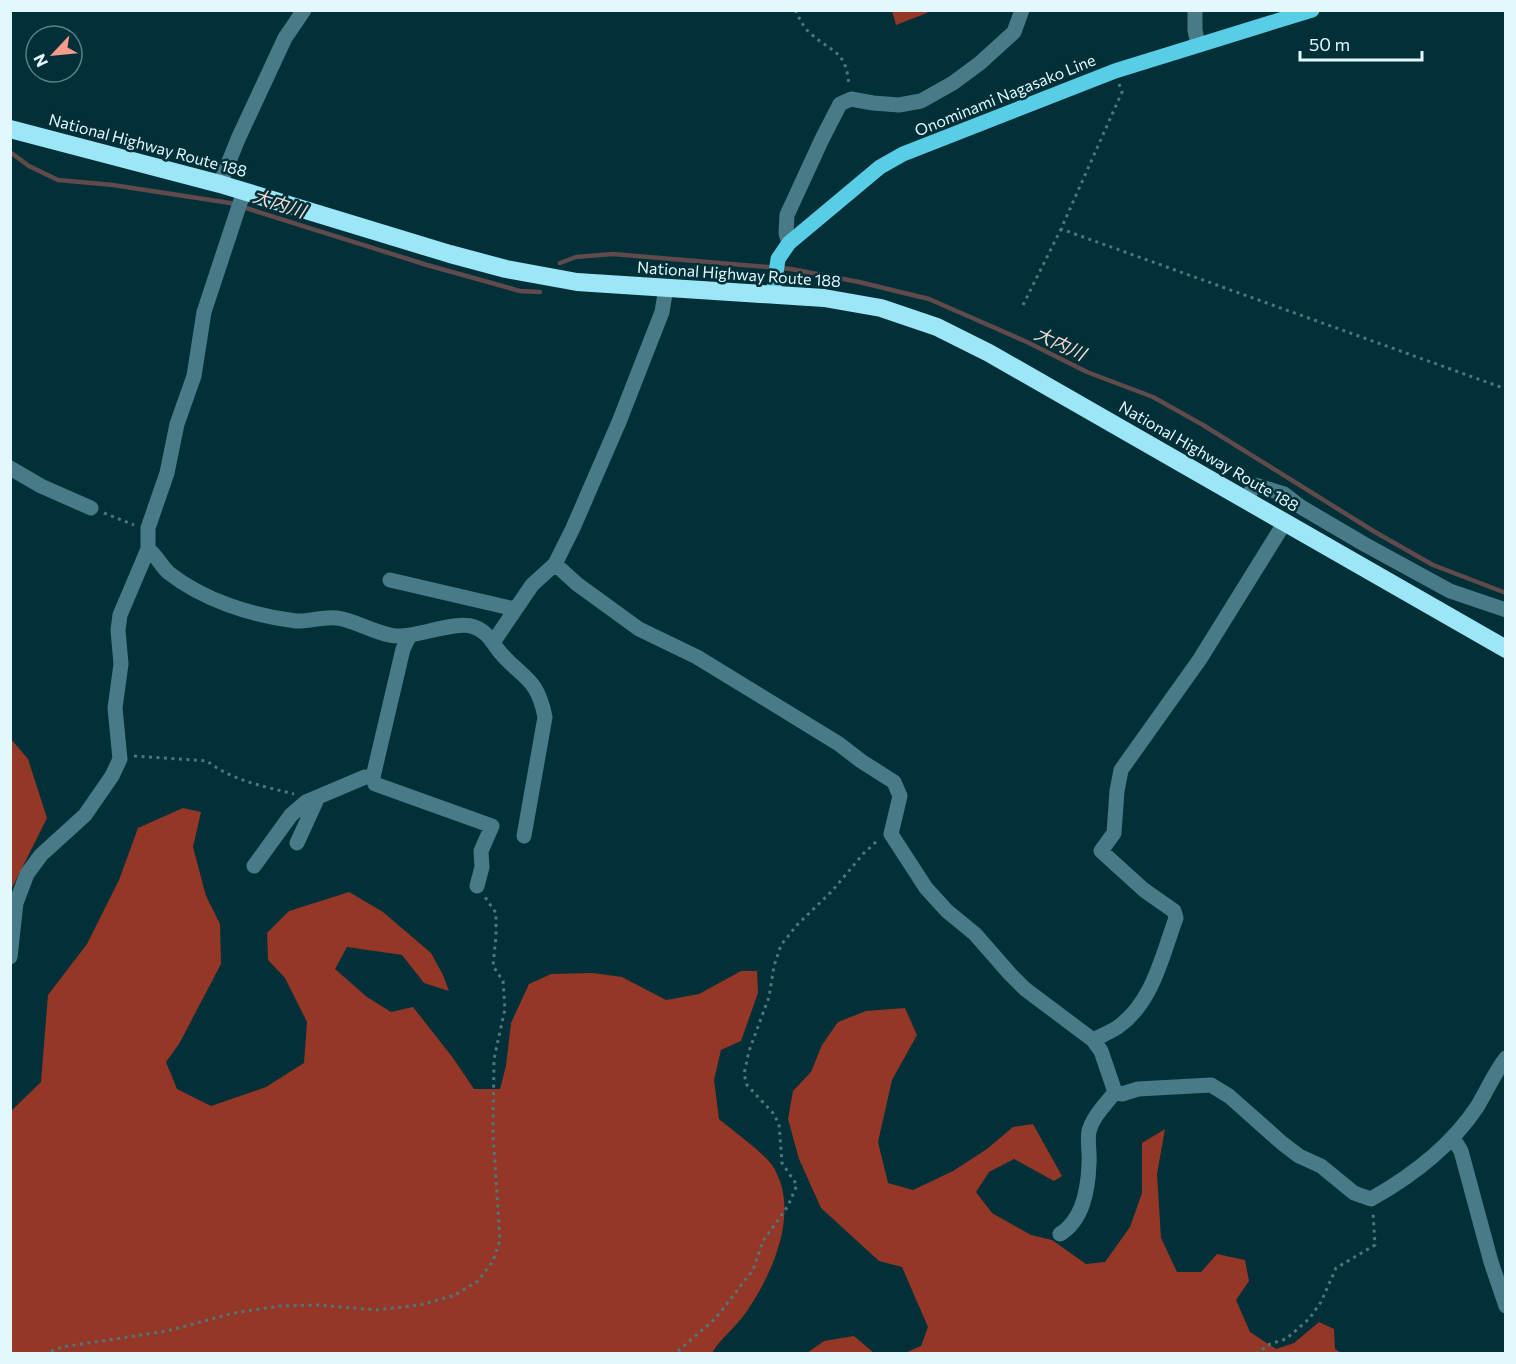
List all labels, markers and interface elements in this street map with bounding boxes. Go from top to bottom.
north arrow [24,24,84,84]
scale bar [1300,24,1422,62]
text: 50 m [1309,33,1350,55]
street label: Onominami Nagasako Line [912,50,1098,140]
text: N [29,51,51,70]
street label: National Highway Route 188 [47,109,249,180]
water label: 大内川 [250,184,310,222]
street label: National Highway Route 188 [637,257,842,290]
water label: 大内川 [1031,322,1091,365]
street label: National Highway Route 188 [1116,396,1302,515]

